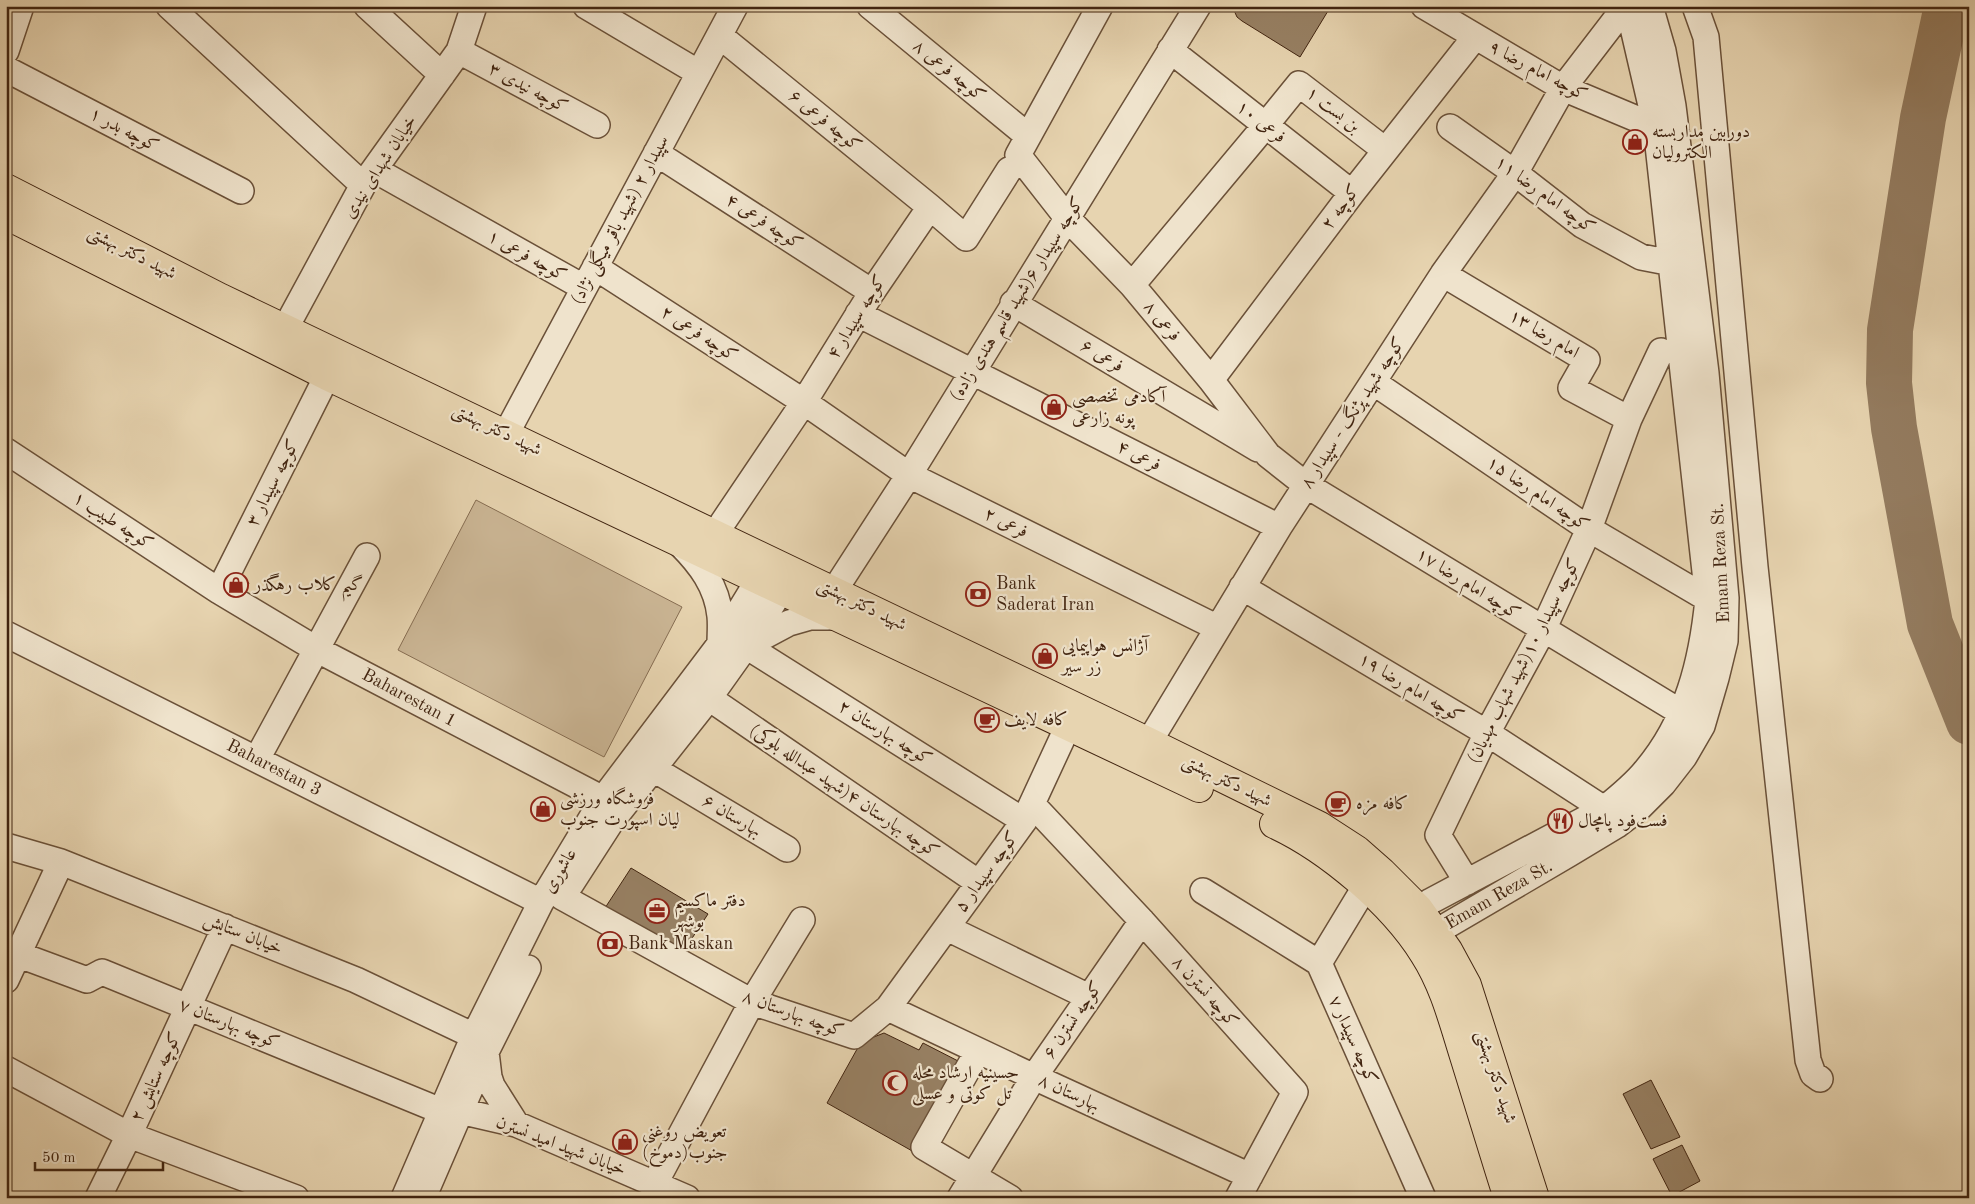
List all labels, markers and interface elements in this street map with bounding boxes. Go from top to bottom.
street label: کوچه فرعی ۸ [908,37,989,108]
street label: کوچه امام رضا ۹ [1483,38,1590,110]
street label: کوچه نیدی ۳ [484,60,570,119]
street label: بن بست ۱ [1302,84,1364,138]
street label: کوچه فرعی ۶ [784,87,865,158]
street label: فرعی ۱۰ [1232,97,1289,148]
street label: کوچه بدر ۱ [85,104,161,158]
street label: خیابان شهدای نیدی [340,112,422,223]
place label: دوربین مداربسته الکترولیان [1652,123,1750,163]
shop icon: دوربین مداربسته الکترولیان [1622,129,1648,155]
street label: سپیدار ۲ (شهید باقر میگلی نژاد) [564,131,675,309]
street label: کوچه امام رضا ۱۱ [1488,153,1598,242]
street label: کوچه ۲ [1318,181,1366,235]
street label: کوچه فرعی ۴ [721,191,805,256]
street label: کوچه سپیدار ۶(شهید قاسم هندی زاده) [946,193,1094,409]
street label: شهید دکتر بهشتی [83,223,179,286]
street label: کوچه فرعی ۱ [483,227,569,288]
street label: کوچه سپیدار ۴ [824,272,892,364]
street label: فرعی ۸ [1139,297,1184,346]
street label: کوچه فرعی ۲ [656,303,740,368]
street label: امام رضا ۱۳ [1503,306,1582,367]
street label: کوچه شهید پژنگ - سپیدار ۸ [1294,332,1411,494]
street label: فرعی ۶ [1076,336,1127,377]
place label: آکادمی تخصصی پونه زارعی [1072,386,1167,430]
shop icon: آکادمی تخصصی پونه زارعی [1041,394,1067,420]
street label: شهید دکتر بهشتی [448,401,544,462]
street label: کوچه سپیدار ۳ [243,437,305,531]
street label: فرعی ۴ [1113,437,1164,476]
street label: کوچه امام رضا ۱۵ [1480,453,1592,540]
street label: کوچه طبیب ۱ [68,489,156,556]
street label: Emam Reza St. [1709,502,1733,624]
street label: فرعی ۲ [980,505,1031,543]
street label: کوچه امام رضا ۱۷ [1410,545,1523,628]
street label: کوچه سپیدار ۱۰(شهید شهاب مهدیان) [1463,555,1586,768]
shop icon: گیم کلاب رهگذر [223,572,249,598]
place label: گیم کلاب رهگذر [252,573,363,602]
place label: Bank Saderat Iran [996,575,1095,614]
street label: شهید دکتر بهشتی [813,576,909,637]
bank icon: Bank Saderat Iran [965,581,991,607]
place label: آژانس هواپیمایی زر سیر [1060,635,1150,677]
shop icon: آژانس هواپیمایی زر سیر [1032,643,1058,669]
street label: کوچه امام رضا ۱۹ [1352,650,1467,732]
street label: Baharestan 1 [359,666,459,730]
street label: کوچه بهارستان ۲ [834,697,935,771]
cafe icon: کافه لایف [974,707,1000,733]
place label: کافه لایف [1004,710,1068,730]
street label: کوچه بهارستان ۴(شهید عبدالله بلوکی) [744,717,944,864]
street label: Baharestan 3 [224,736,324,800]
street label: شهید دکتر بهشتی [1178,752,1274,813]
place label: فروشگاه ورزشی لیان اسپورت جنوب [560,786,680,831]
street label: بهارستان ۶ [698,791,765,842]
cafe icon: کافه مزه [1325,791,1351,817]
place label: کافه مزه [1356,794,1409,816]
shop icon: فروشگاه ورزشی لیان اسپورت جنوب [530,796,556,822]
restaurant icon: فست‌فود پامچال [1547,808,1573,834]
place label: فست‌فود پامچال [1578,812,1668,833]
street label: کوچه سپیدار ۵ [952,828,1025,917]
street label: عاشوری [540,846,581,897]
street label: Emam Reza St. [1442,857,1556,933]
place label: دفتر ماکسیم بوشهر [672,892,746,933]
office icon: دفتر ماکسیم بوشهر [644,898,670,924]
street label: خیابان ستایش [200,910,285,960]
bank icon: Bank Maskan [597,931,623,957]
place label: Bank Maskan [628,935,733,953]
street label: کوچه نسترن ۸ [1166,953,1242,1033]
street label: کوچه نسترن ۶ [1040,978,1108,1063]
street label: کوچه بهارستان ۸ [739,987,846,1043]
street label: کوچه سپیدار ۷ [1323,993,1381,1088]
street label: کوچه بهارستان ۷ [175,996,282,1055]
street label: شهید دکتر بهشتی [1470,1028,1519,1127]
street label: کوچه ستایش ۲ [127,1030,187,1126]
place label: حسینیه ارشاد محله تل کوتی و عسلی [912,1064,1019,1106]
mosque icon: حسینیه ارشاد محله تل کوتی و عسلی [882,1070,908,1096]
street label: بهارستان ۸ [1035,1071,1102,1117]
street label: خیابان شهید امید نسترن [493,1113,628,1181]
place label: تعويض روغنی جنوب(دموخ) [642,1123,728,1168]
shop icon: تعويض روغنی جنوب(دموخ) [612,1129,638,1155]
scale bar [35,1139,162,1171]
text: 50 m [42,1151,76,1166]

